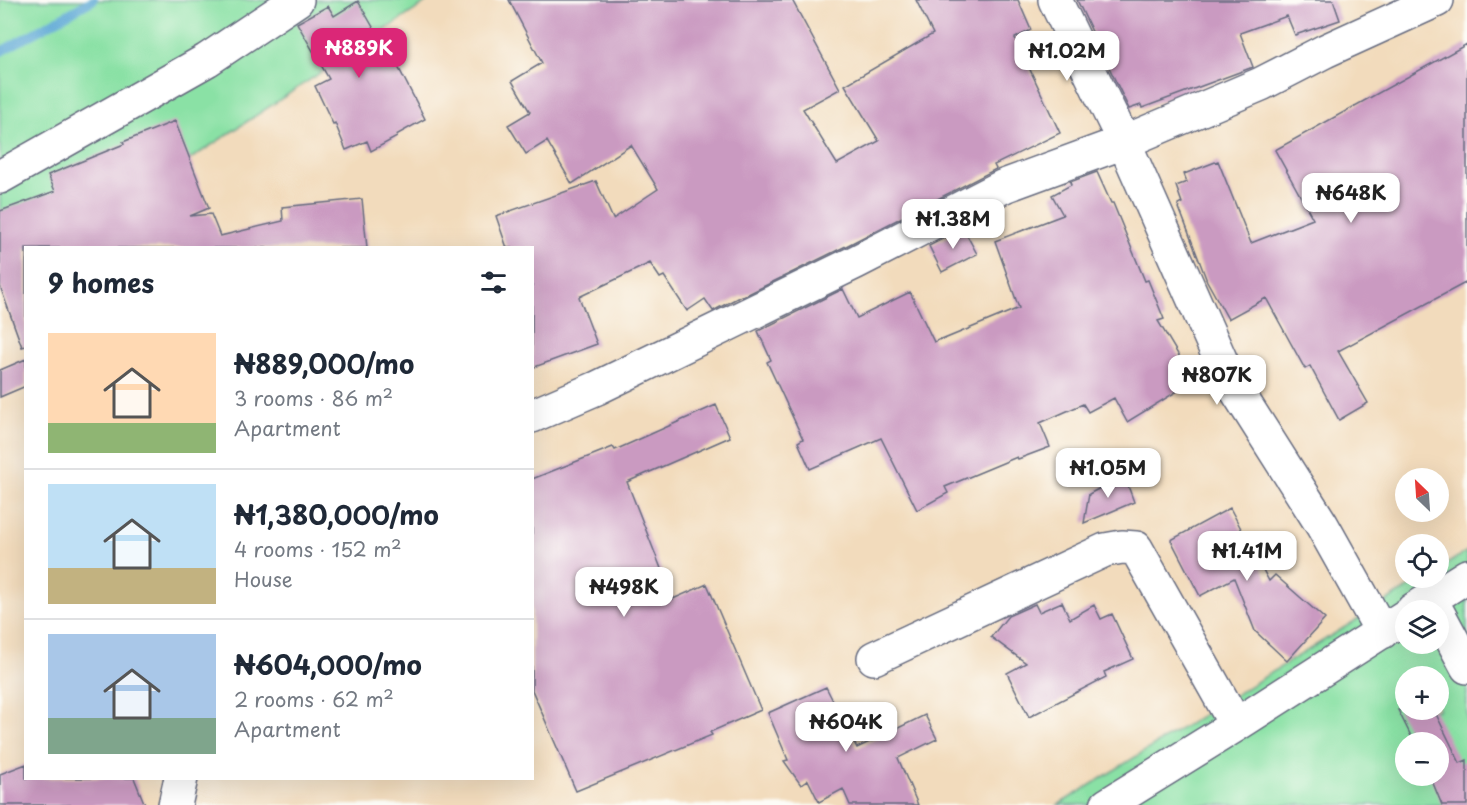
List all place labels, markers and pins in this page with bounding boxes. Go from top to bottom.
pin: ₦889K [317,28,401,79]
pin: ₦1.02M [1018,31,1116,82]
pin: ₦648K [1309,173,1393,224]
pin: ₦1.38M [904,199,1002,250]
pin: ₦807K [1175,355,1259,406]
pin: ₦1.05M [1059,448,1157,499]
pin: ₦1.41M [1198,531,1296,582]
pin: ₦498K [582,567,666,618]
pin: ₦604K [804,702,888,753]

